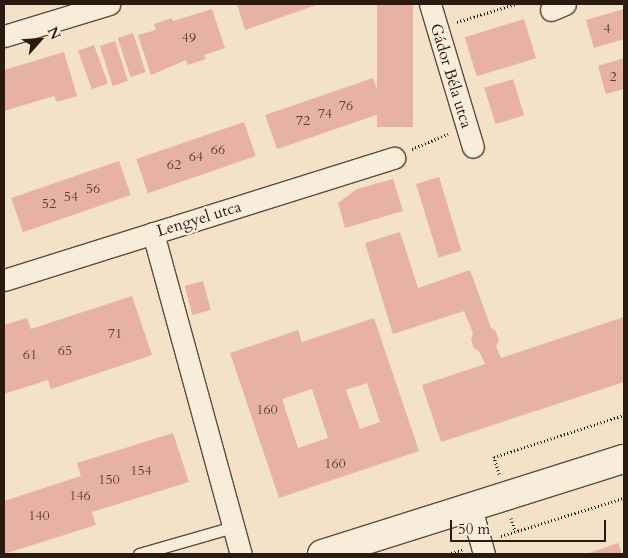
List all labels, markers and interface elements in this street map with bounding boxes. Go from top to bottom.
north arrow [15,15,65,65]
street label: Gádor Béla utca [426,21,476,131]
house number: 4 [603,21,611,37]
text: N [43,24,65,43]
house number: 49 [182,30,196,46]
house number: 2 [609,69,617,85]
house number: 76 [339,98,353,114]
house number: 74 [318,106,332,122]
house number: 72 [296,113,310,129]
house number: 66 [211,142,225,158]
house number: 64 [189,149,203,165]
house number: 62 [167,157,181,173]
house number: 56 [86,181,100,197]
house number: 54 [64,189,78,205]
house number: 52 [42,196,56,212]
street label: Lengyel utca [155,197,243,241]
house number: 71 [108,326,122,342]
house number: 65 [58,343,72,359]
house number: 61 [23,347,37,363]
house number: 160 [256,402,278,418]
house number: 160 [324,456,346,472]
house number: 154 [130,463,152,479]
house number: 150 [98,472,120,488]
house number: 146 [69,488,91,504]
house number: 140 [28,508,50,524]
scale bar [453,510,609,542]
text: 50 m [458,519,490,539]

